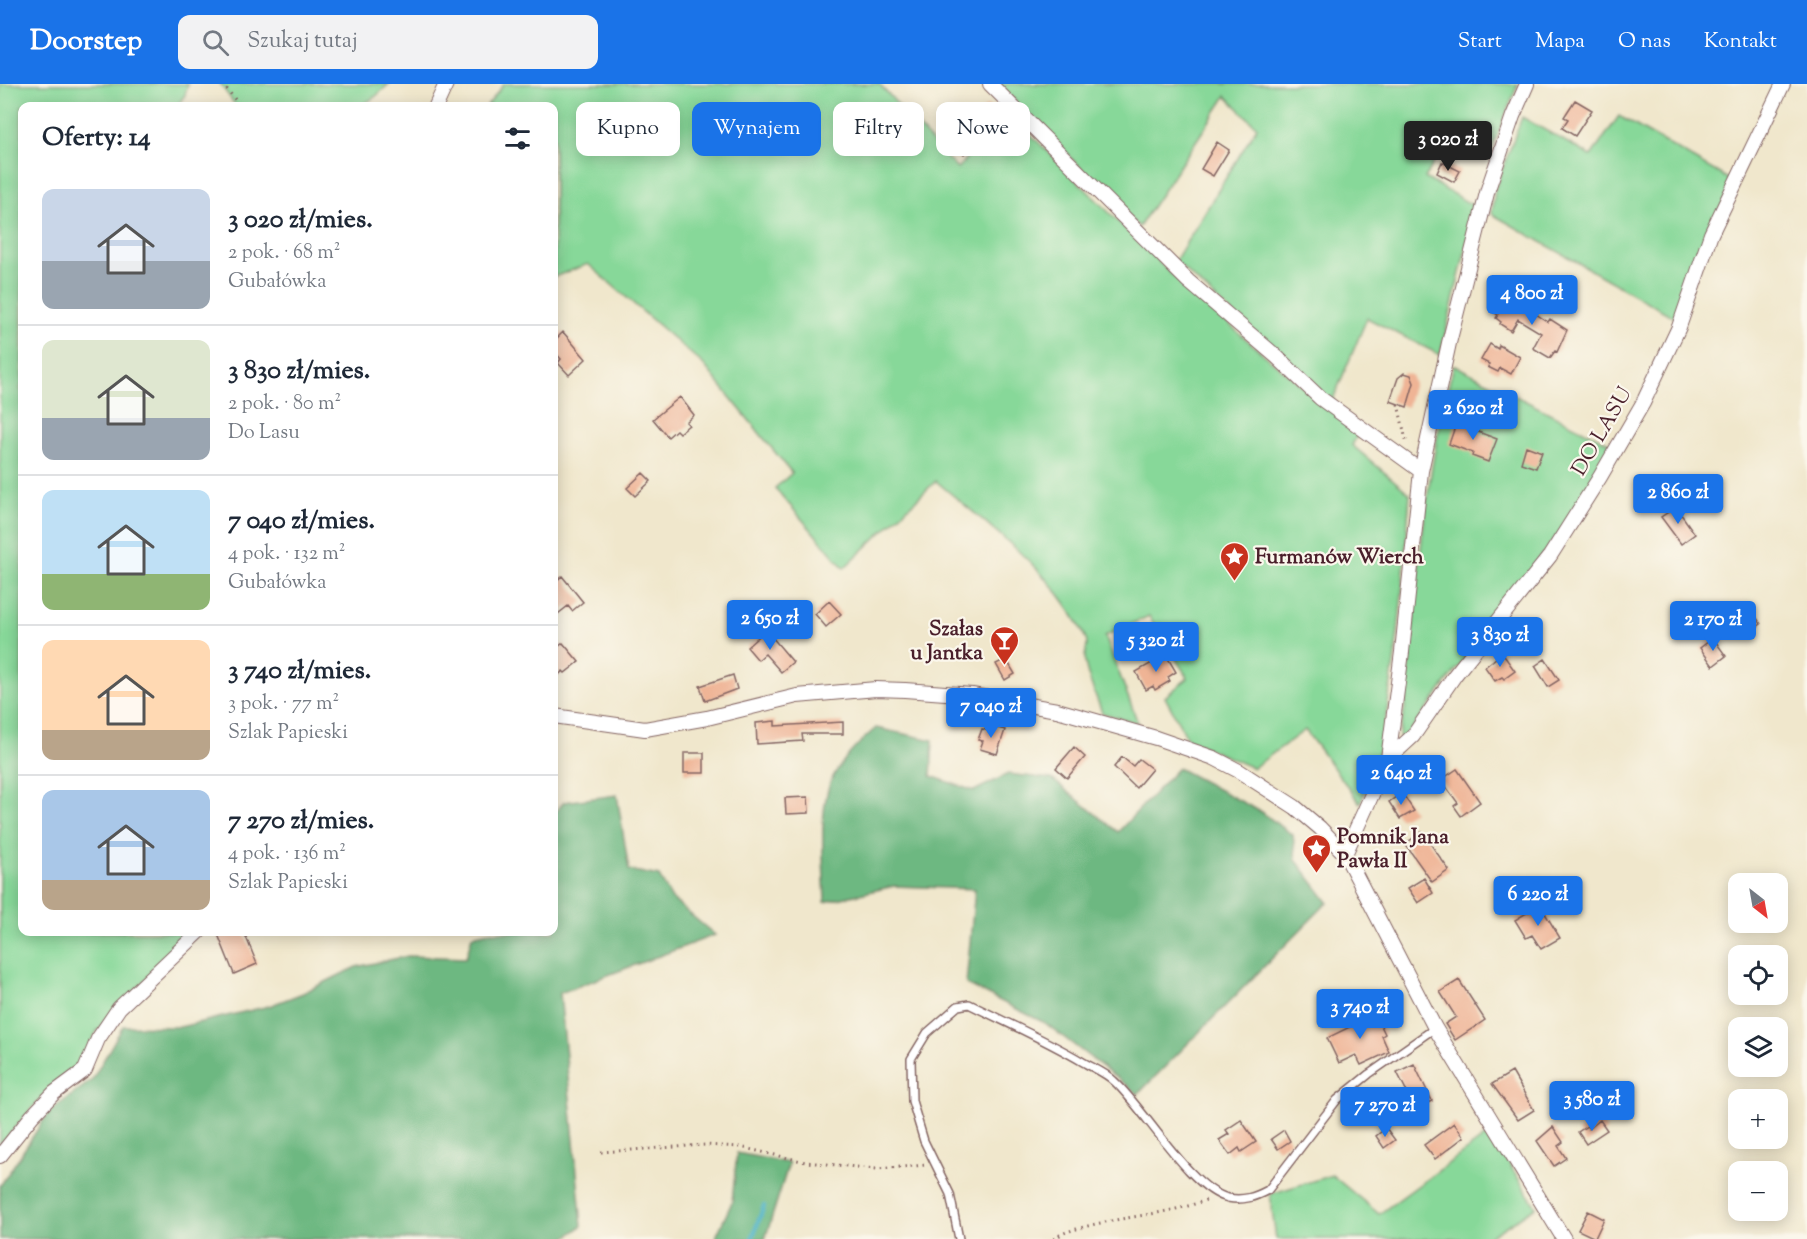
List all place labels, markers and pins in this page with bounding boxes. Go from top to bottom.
pin: 3 020 zł [1386,121,1510,172]
pin: 4 800 zł [1470,275,1594,326]
pin: 2 620 zł [1411,390,1535,441]
pin: 2 860 zł [1616,474,1740,525]
place icon: Furmanów Wierch [1218,540,1250,582]
place label: Furmanów Wierch [1255,543,1425,573]
pin: 2 650 zł [708,600,832,651]
pin: 2 170 zł [1651,601,1775,652]
place label: Szałas u Jantka [910,615,983,669]
pin: 3 830 zł [1438,617,1562,668]
pin: 5 320 zł [1094,622,1218,673]
bar icon: Szałas u Jantka [988,624,1020,666]
pin: 7 040 zł [929,688,1053,739]
pin: 2 640 zł [1339,755,1463,806]
place label: Pomnik Jana Pawła II [1337,823,1449,877]
place icon: Pomnik Jana Pawła II [1300,832,1332,874]
pin: 6 220 zł [1476,876,1600,927]
pin: 3 740 zł [1298,989,1422,1040]
pin: 3 580 zł [1530,1081,1654,1132]
pin: 7 270 zł [1323,1087,1447,1138]

